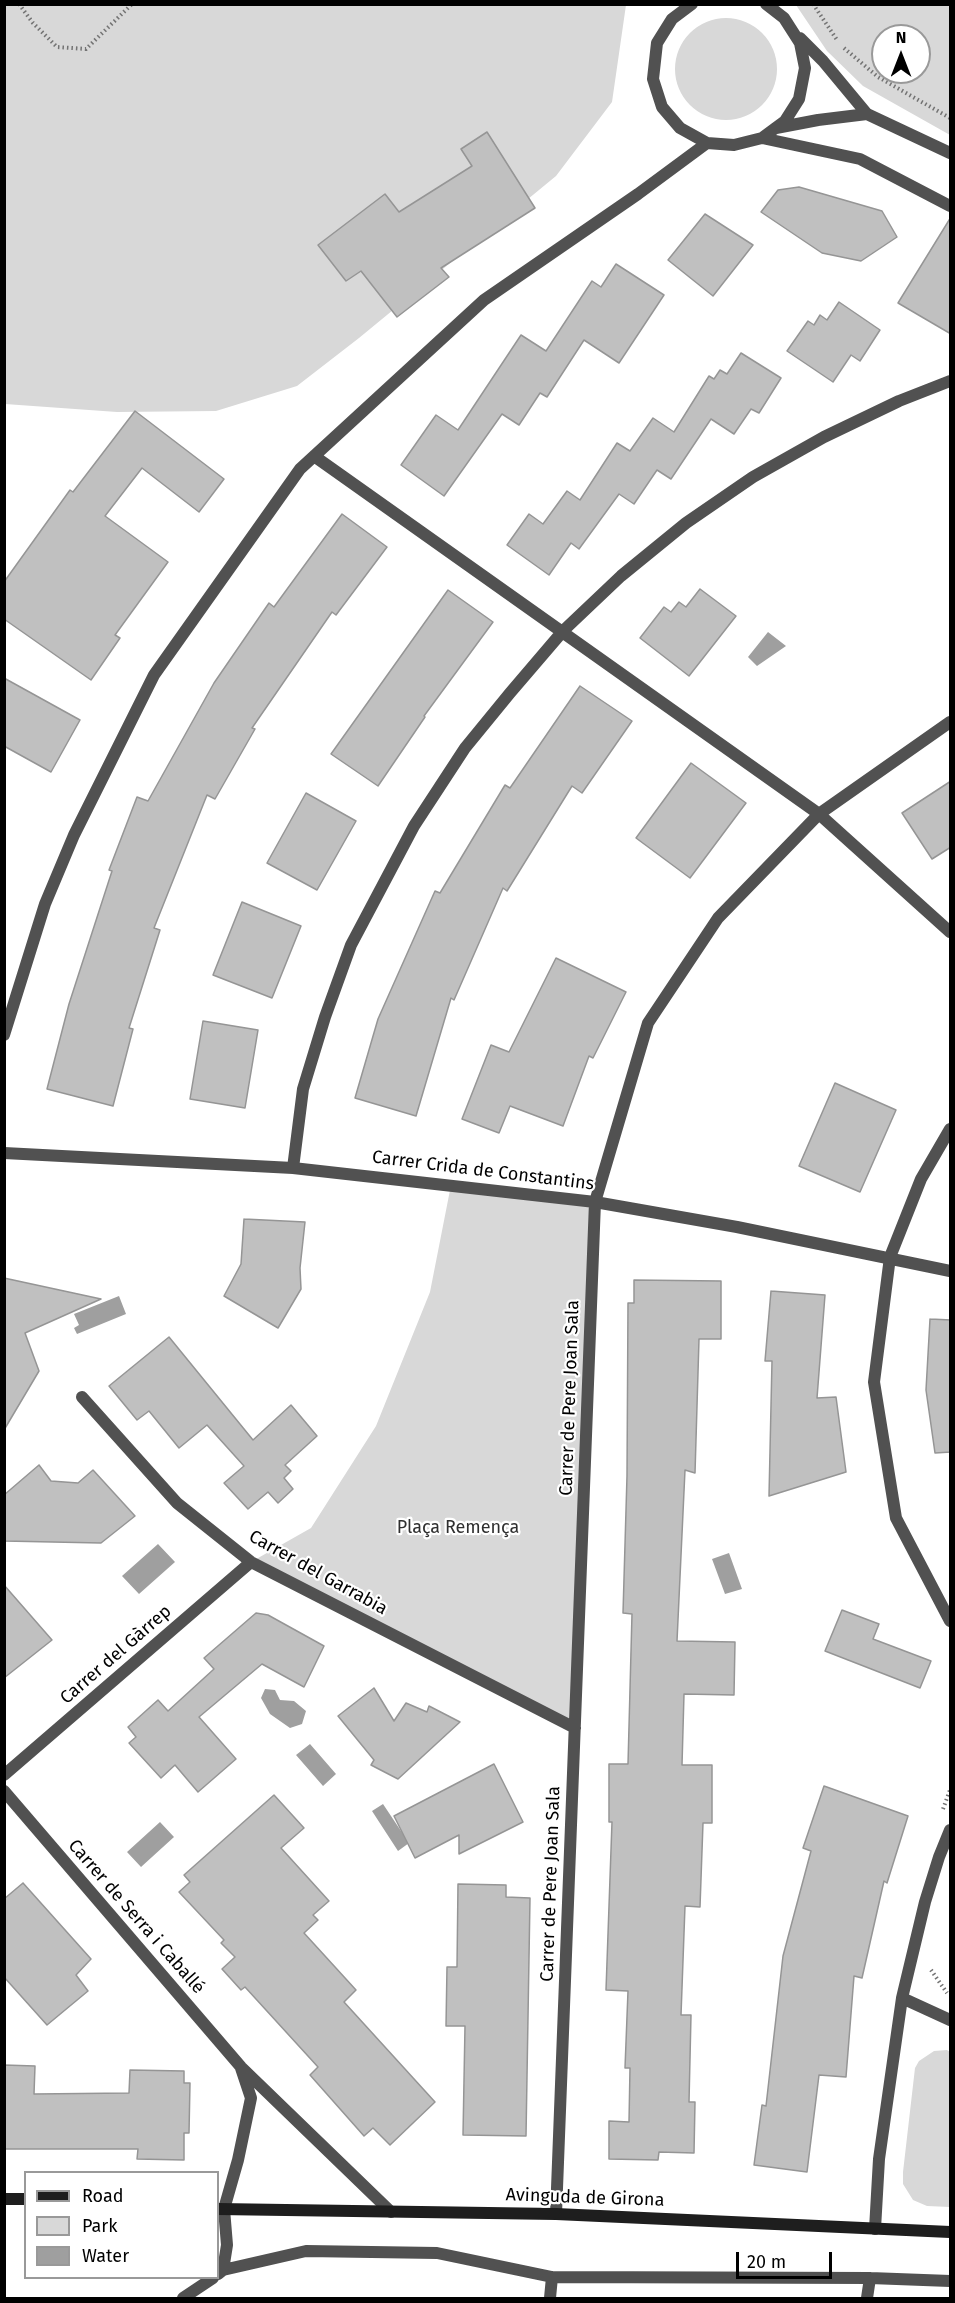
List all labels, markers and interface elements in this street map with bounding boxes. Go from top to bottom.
north arrow [871,24,931,84]
text: N [896,28,906,47]
street label: Carrer Crida de Constantins [371,1147,595,1195]
street label: Carrer de Pere Joan Sala [556,1300,584,1496]
park label: Plaça Remença [397,1517,519,1539]
street label: Carrer del Garrabia [245,1526,391,1620]
street label: Carrer del Gàrrep [56,1601,176,1709]
street label: Carrer de Pere Joan Sala [537,1786,565,1982]
street label: Carrer de Serra i Caballé [63,1835,209,1999]
legend [24,2171,219,2279]
street label: Avinguda de Girona [505,2184,665,2212]
text: Road [82,2185,124,2207]
text: Park [82,2215,117,2237]
scale bar [739,2240,835,2278]
text: Water [82,2245,129,2267]
text: 20 m [747,2251,786,2273]

